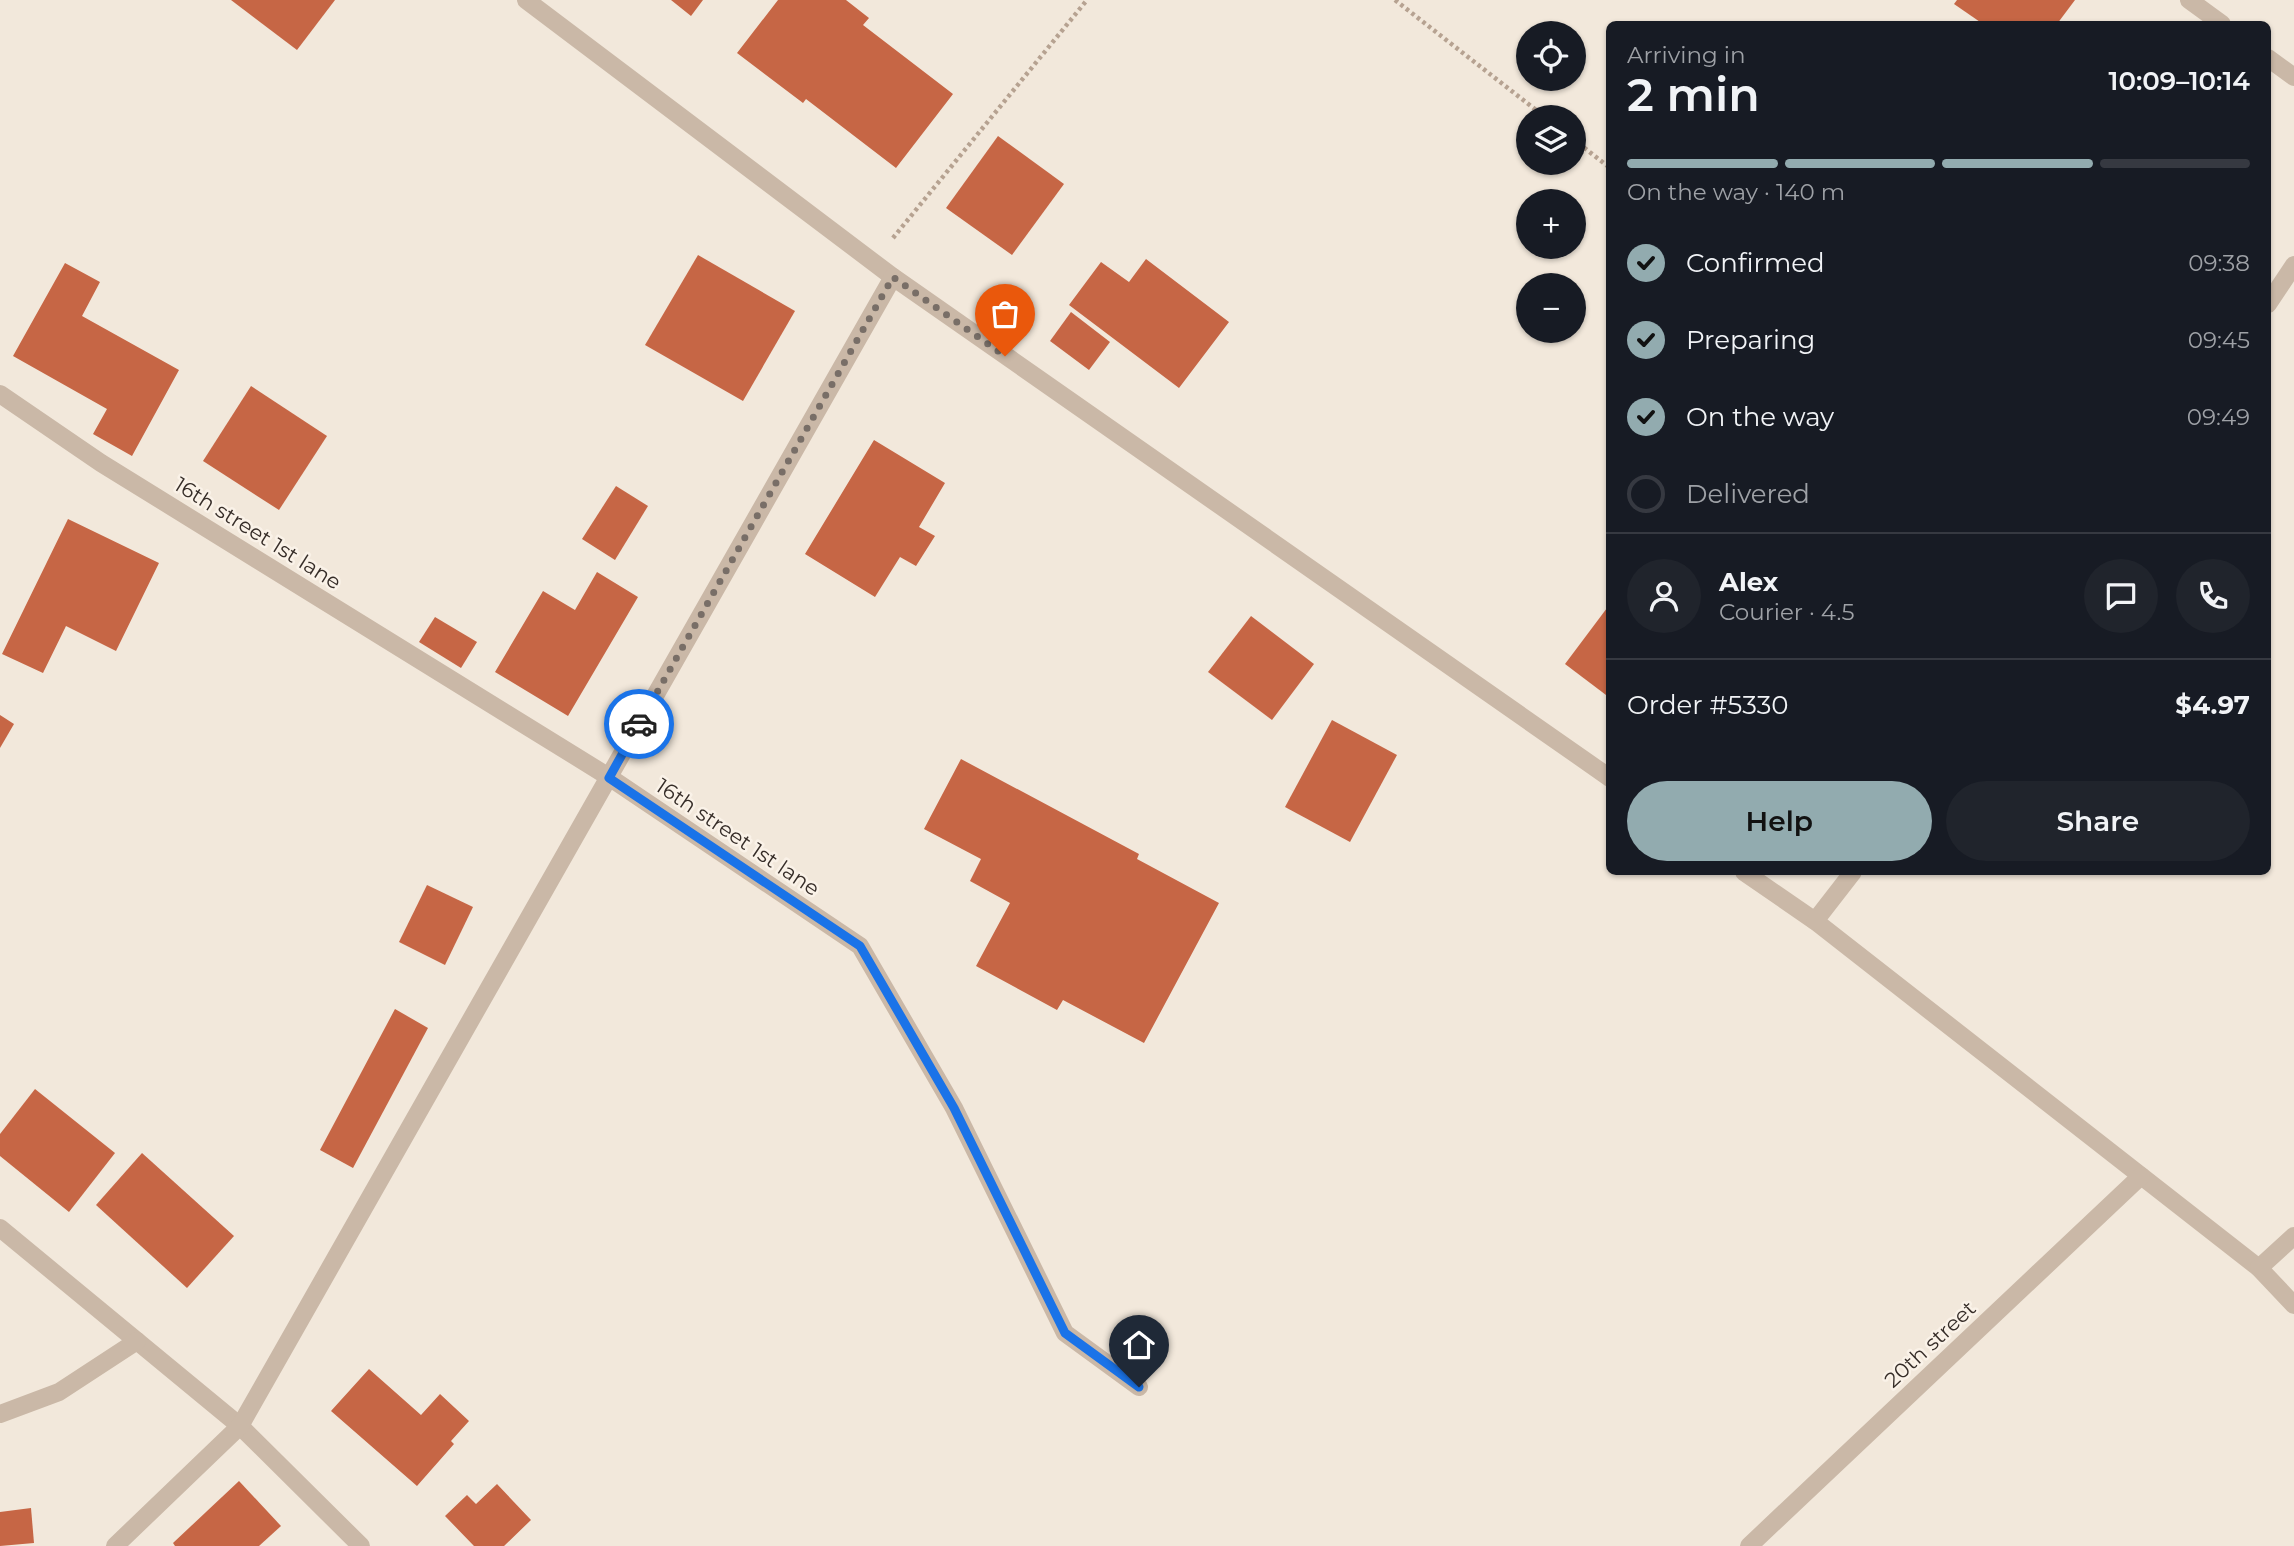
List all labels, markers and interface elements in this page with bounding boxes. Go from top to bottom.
map controls [1516,21,1586,343]
button: locate [1516,21,1586,91]
text: Arriving in [1627,41,1746,69]
text: 10:09–10:14 [2109,65,2250,97]
text: 2 min [1627,66,1760,123]
button: layers [1516,105,1586,175]
text: On the way · 140 m [1627,178,1845,206]
button: + [1516,189,1586,259]
icon: check [1627,244,1665,282]
text: Confirmed [1686,247,1825,279]
text: 09:38 [2188,249,2250,277]
button: − [1516,273,1586,343]
pin [975,284,1035,356]
icon: bag [986,295,1024,333]
icon: check [1627,321,1665,359]
text: Preparing [1686,324,1815,356]
text: 09:45 [2188,326,2250,354]
icon: check [1627,398,1665,436]
text: On the way [1686,401,1834,433]
text: 09:49 [2187,403,2250,431]
street label: 16th street 1st lane [170,472,346,594]
text: Delivered [1686,478,1810,510]
button: person [1627,559,1701,633]
button: chat [2084,559,2158,633]
button: phone [2176,559,2250,633]
text: Alex [1719,566,1778,598]
text: Courier · 4.5 [1719,598,1854,626]
courier [604,689,674,759]
text: Order #5330 [1627,689,1789,721]
text: $4.97 [2175,689,2250,721]
icon: car [620,705,658,743]
street label: 16th street 1st lane [652,773,824,901]
button: Help [1627,781,1932,861]
button: Share [1946,781,2250,861]
street label: 20th street [1879,1296,1981,1392]
pin [1109,1315,1169,1387]
icon: home [1120,1326,1158,1364]

